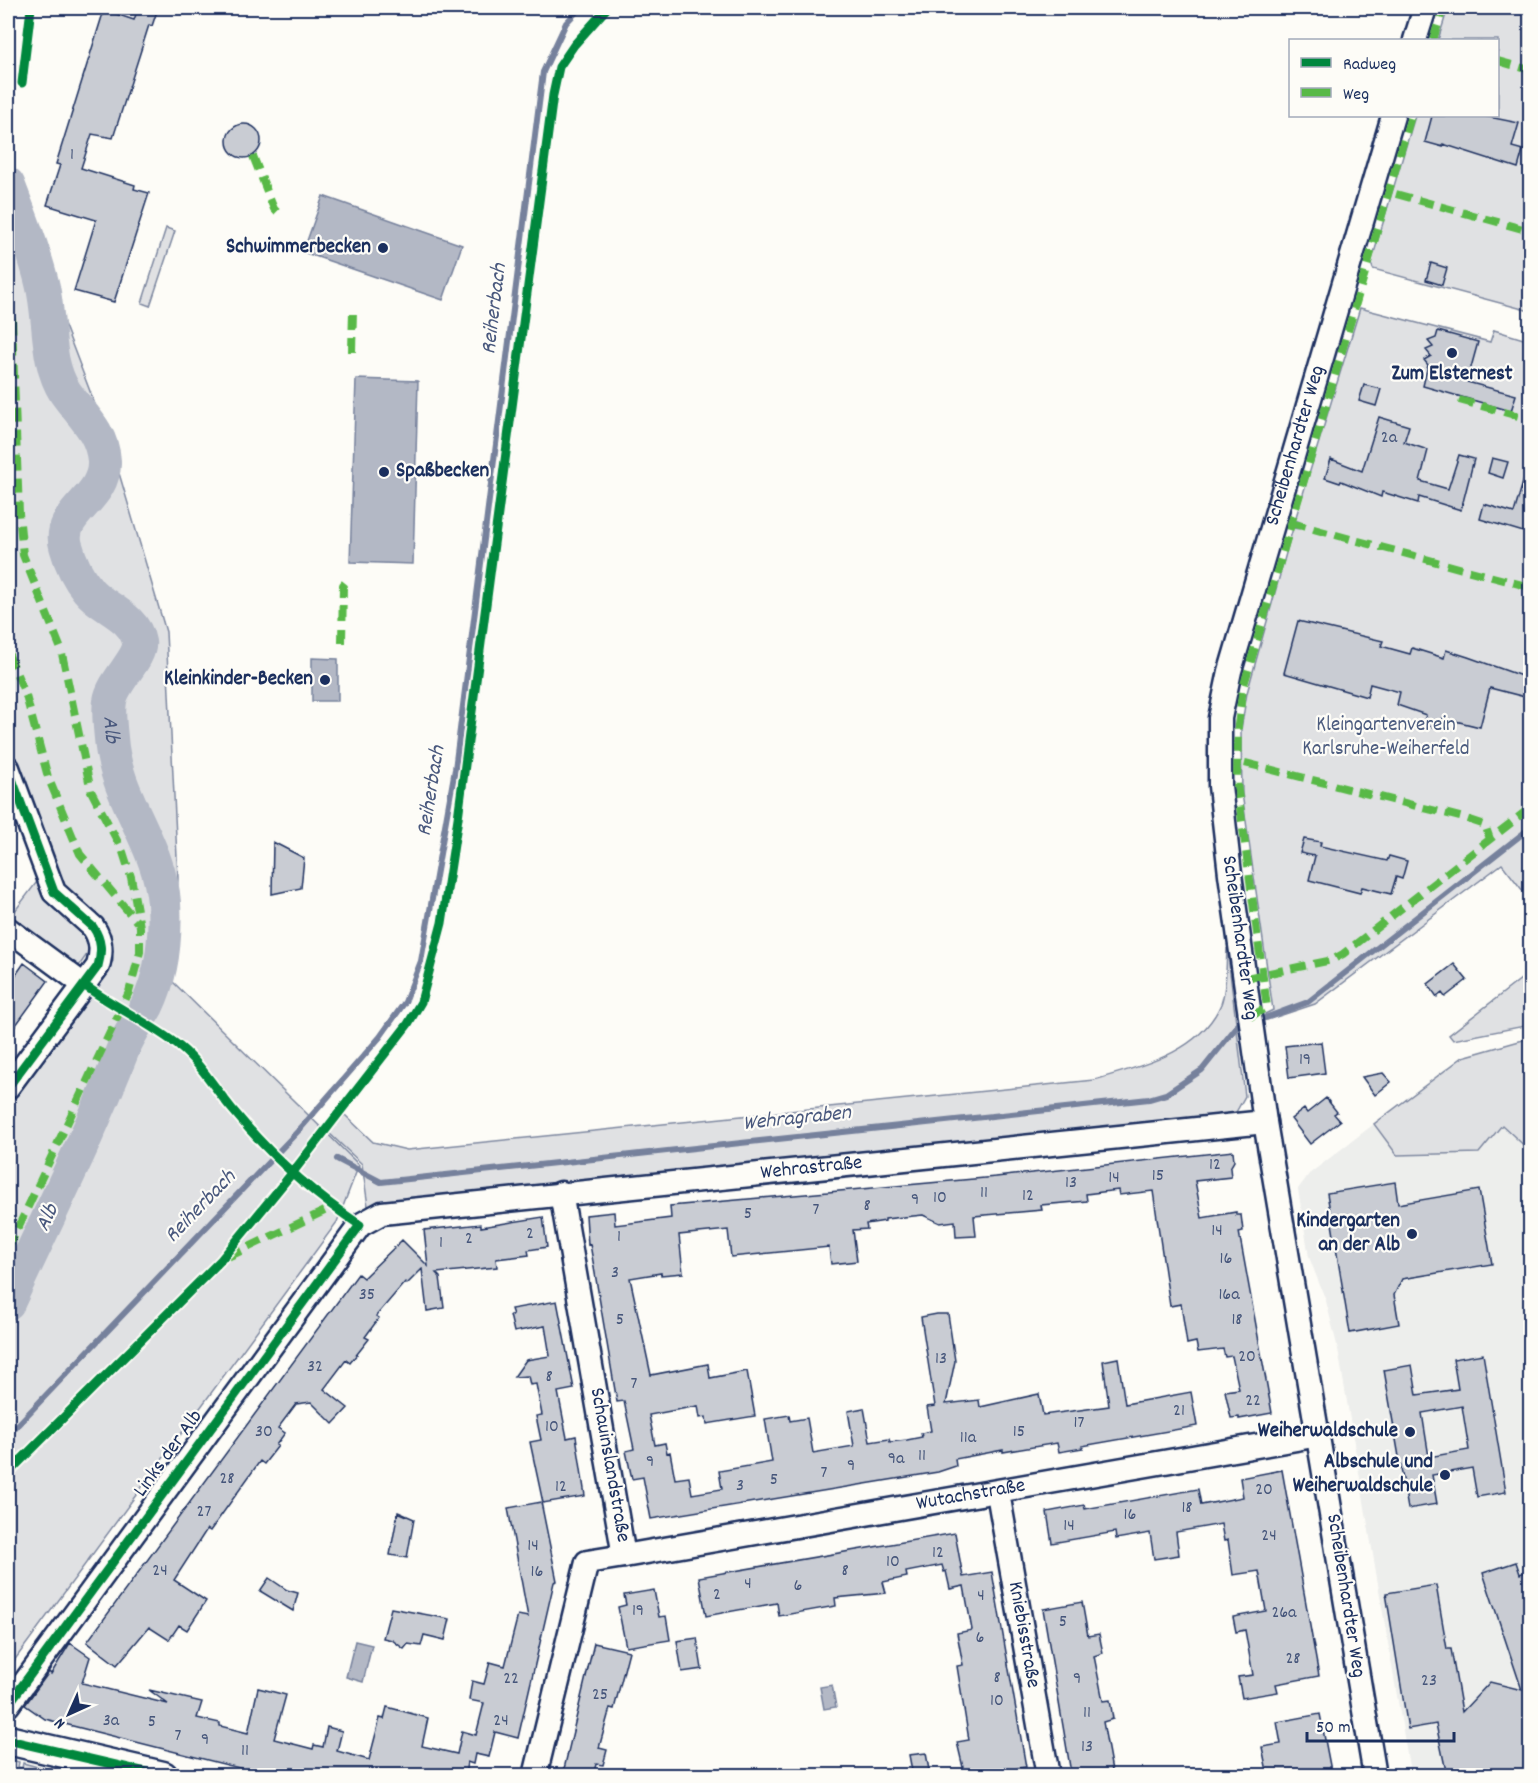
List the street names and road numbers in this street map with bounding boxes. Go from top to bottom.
street label: Scheibenhardter Weg [1258,362,1334,530]
street label: Scheibenhardter Weg [1213,854,1265,1022]
street label: Wehrastraße [759,1149,864,1189]
street label: Schauinslandstraße [581,1385,637,1545]
street label: Links der Alb [127,1404,211,1504]
street label: Wutachstraße [914,1471,1028,1520]
street label: Scheibenhardter Weg [1317,1512,1373,1680]
street label: Kniebisstraße [999,1579,1047,1690]

